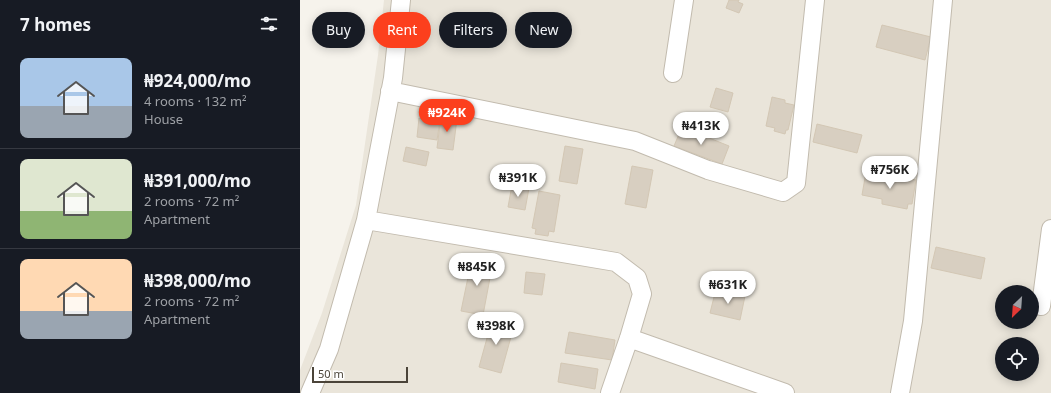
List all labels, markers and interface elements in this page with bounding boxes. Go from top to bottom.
chip: Buy [312,12,365,48]
chip: Rent [373,12,431,48]
chip: Filters [439,12,507,48]
chip: New [515,12,572,48]
text: 7 homes [20,13,91,36]
icon: filters [258,13,280,35]
text: ₦924,000/mo [144,69,251,92]
icon: home [52,74,100,122]
text: 4 rooms · 132 m² [144,92,247,110]
pin: ₦924K [419,99,475,133]
text: ₦924K [428,103,466,121]
text: House [144,110,183,128]
pin: ₦413K [673,112,729,146]
text: ₦413K [682,116,720,134]
pin: ₦756K [862,156,918,190]
text: ₦756K [871,160,909,178]
pin: ₦391K [490,164,546,198]
text: ₦391K [499,168,537,186]
text: ₦391,000/mo [144,169,251,192]
icon: home [52,175,100,223]
text: 2 rooms · 72 m² [144,192,239,210]
text: Apartment [144,210,210,228]
pin: ₦845K [449,253,505,287]
text: ₦845K [458,257,496,275]
text: ₦398,000/mo [144,269,251,292]
pin: ₦631K [700,271,756,305]
icon: home [52,275,100,323]
text: ₦631K [709,275,747,293]
north arrow [995,285,1039,329]
map controls [995,285,1039,381]
text: 2 rooms · 72 m² [144,292,239,310]
text: Apartment [144,310,210,328]
pin: ₦398K [468,312,524,346]
text: ₦398K [477,316,515,334]
button: locate [995,337,1039,381]
scale bar [312,365,408,384]
text: 50 m [318,366,344,381]

